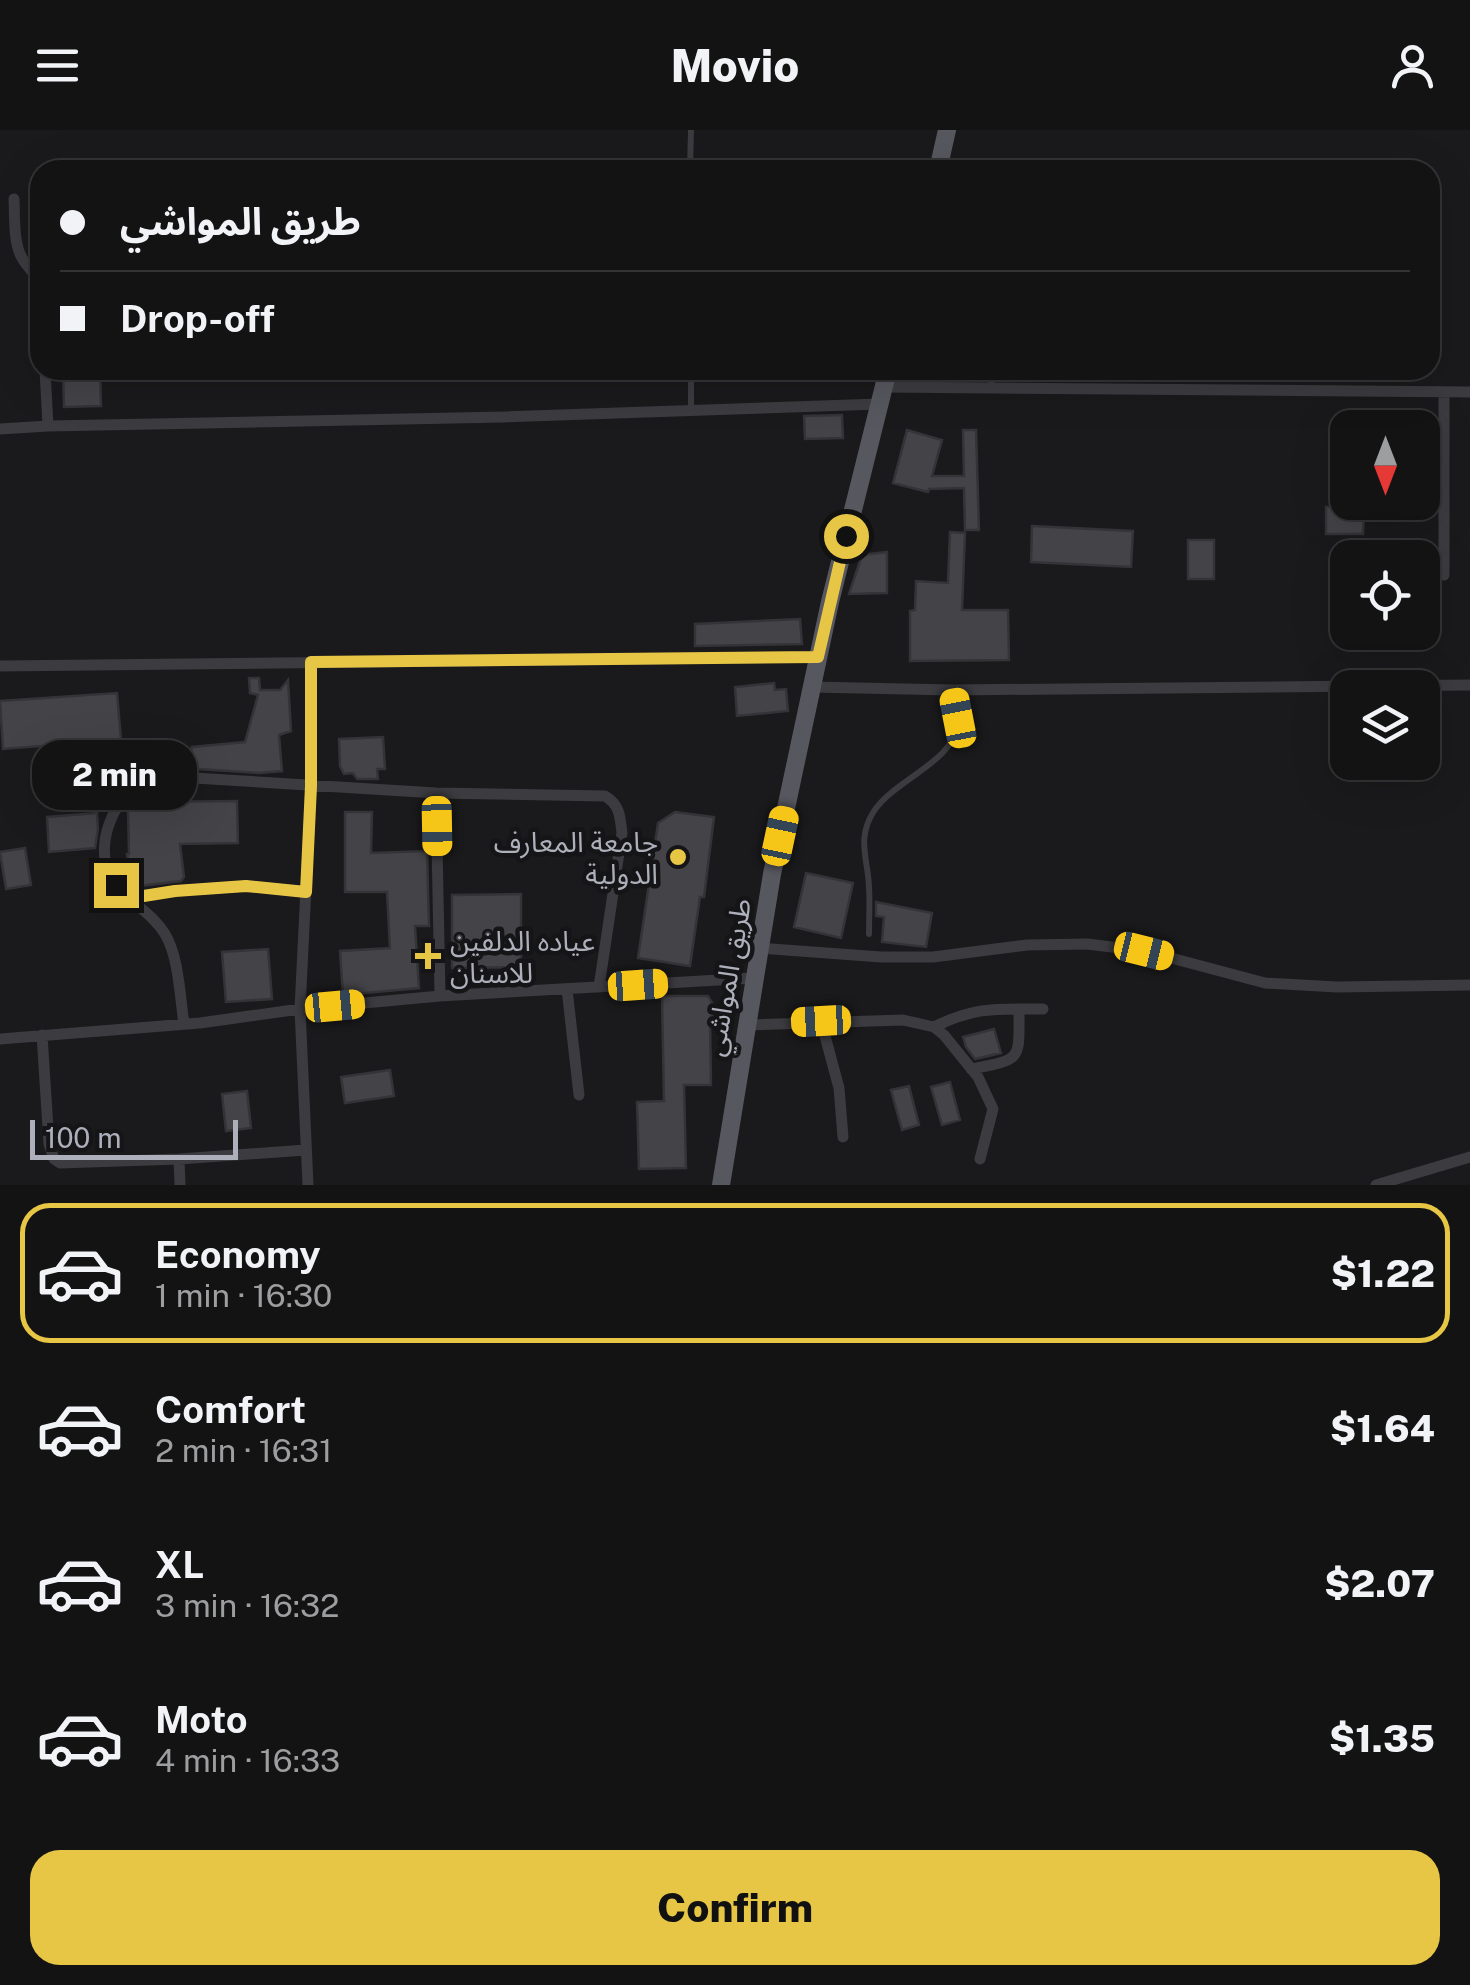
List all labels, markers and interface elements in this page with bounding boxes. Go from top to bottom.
icon: menu [30,38,85,93]
icon: person [1385,38,1440,93]
text: Movio [671,39,799,92]
text: طريق المواشي [120,199,361,244]
text: Drop-off [120,296,275,341]
north arrow [1330,410,1440,520]
map controls [1330,410,1440,780]
route start [824,514,869,559]
button: locate [1330,540,1440,650]
button: layers [1330,670,1440,780]
car [938,686,978,750]
callout: 2 min [34,740,198,810]
text: 2 min [72,756,157,793]
car [421,796,453,856]
car [759,804,801,868]
place label: جامعة المعارف الدولية [494,825,658,891]
marker: جامعة المعارف الدولية [667,846,689,868]
route end [94,863,139,908]
street label: طريق المواشي [697,896,763,1059]
place label: عياده الدلفين للاسنان [450,924,595,989]
car [1111,929,1177,973]
marker: عياده الدلفين للاسنان [415,943,441,969]
car [607,968,669,1002]
car [304,988,366,1024]
car [790,1004,852,1038]
scale bar [30,1115,238,1160]
text: 100 m [45,1121,122,1154]
icon: car [35,1228,125,1318]
text: Economy [155,1232,321,1277]
text: $1.22 [1331,1251,1435,1296]
text: 1 min · 16:30 [155,1277,332,1314]
icon: car [35,1383,125,1473]
text: Comfort [155,1387,306,1432]
text: $1.64 [1330,1406,1435,1451]
text: 2 min · 16:31 [155,1432,332,1469]
icon: car [35,1538,125,1628]
text: XL [155,1542,204,1587]
text: $2.07 [1324,1561,1435,1606]
text: 3 min · 16:32 [155,1587,339,1624]
icon: car [35,1693,125,1783]
text: Moto [155,1697,248,1742]
text: $1.35 [1329,1716,1435,1761]
text: 4 min · 16:33 [155,1742,340,1779]
button: Confirm [30,1850,1440,1965]

